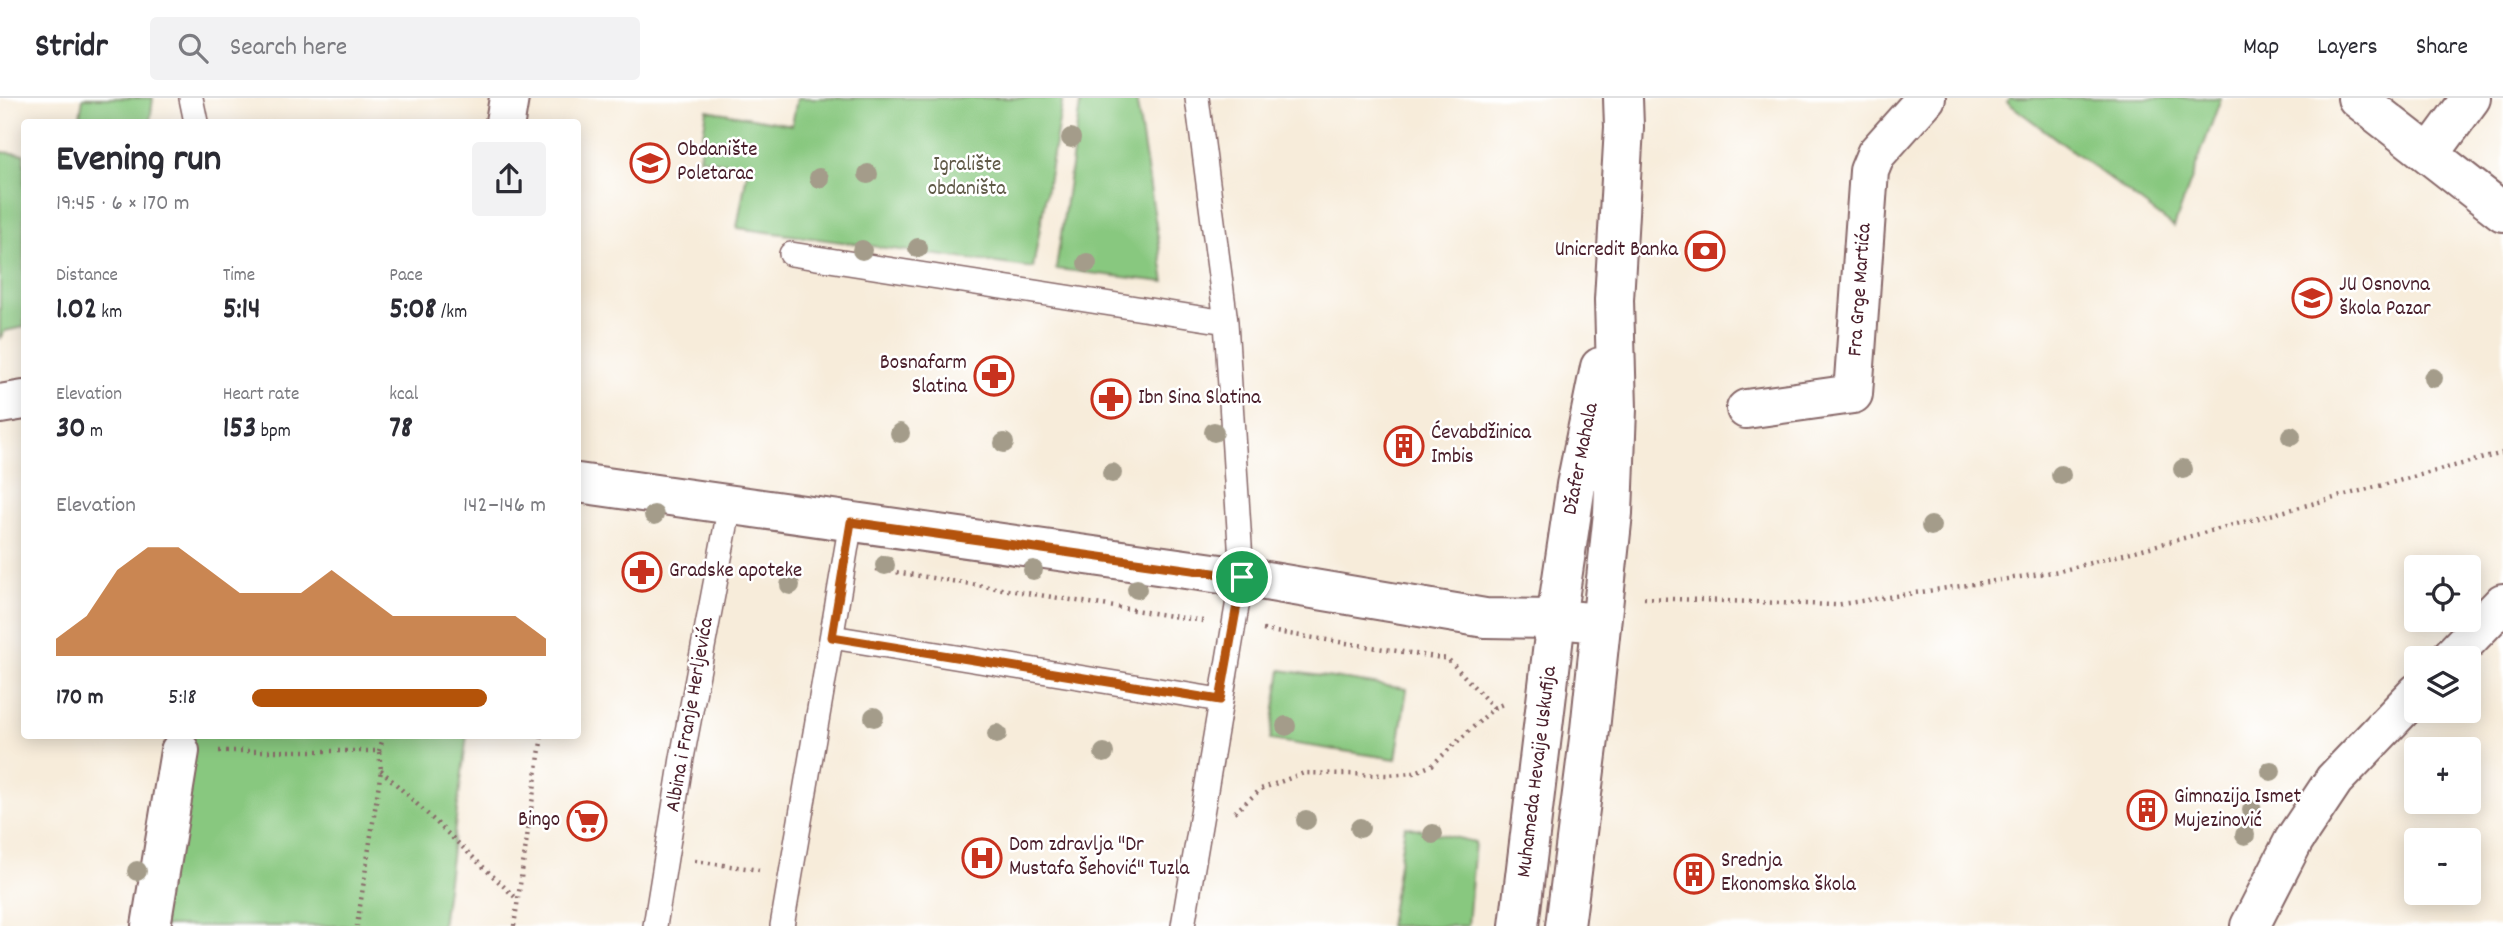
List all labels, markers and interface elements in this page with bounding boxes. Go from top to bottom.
search box [150,17,640,80]
text: Stridr [35,25,108,72]
icon: search [174,29,212,67]
text: Search here [230,30,347,67]
text: Map [2243,31,2279,65]
text: Layers [2317,31,2378,65]
text: Share [2416,31,2468,65]
text: Evening run [56,134,221,189]
place label: Obdanište Poletarac [677,136,757,190]
button: share [472,142,546,216]
school or university icon: Obdanište Poletarac [629,142,671,184]
park label: Igralište obdaništa [928,151,1007,205]
text: 19:45 · 6 × 170 m [56,188,190,221]
street label: Fra Grge Martića [1841,221,1881,358]
bank icon: Unicredit Banka [1684,230,1726,272]
place label: Unicredit Banka [1555,236,1679,266]
text: Distance [56,263,118,290]
text: Time [223,263,255,290]
text: Pace [389,263,423,290]
place label: JU Osnovna škola Pazar [2339,271,2431,325]
school or university icon: JU Osnovna škola Pazar [2291,277,2333,319]
text: 1.02 [56,290,97,333]
text: 5:14 [223,290,261,333]
text: 5:08 [389,290,437,333]
text: km [97,300,122,327]
text: /km [437,300,467,327]
place label: Bosnafarm Slatina [880,349,968,403]
pharmacy icon: Bosnafarm Slatina [973,355,1015,397]
pharmacy icon: Ibn Sina Slatina [1090,378,1132,420]
text: Elevation [56,382,122,409]
text: Heart rate [223,382,299,409]
text: kcal [389,382,418,409]
place label: Ibn Sina Slatina [1138,384,1262,414]
street label: Džafer Mahala [1556,399,1608,518]
text: 30 [56,409,86,452]
text: 153 [223,409,256,452]
text: 78 [389,409,413,452]
text: m [86,419,103,446]
text: bpm [256,419,291,446]
place label: Ćevabdžinica Imbis [1431,419,1532,473]
building icon: Ćevabdžinica Imbis [1383,425,1425,467]
text: Elevation [56,490,136,523]
text: 142–146 m [463,490,546,523]
pin [1212,547,1272,607]
pharmacy icon: Gradske apoteke [621,551,663,593]
map controls [2404,555,2481,905]
button: locate [2404,555,2481,632]
place label: Gradske apoteke [669,557,802,587]
icon: arrive [1223,558,1261,596]
street label: Albina i Franje Herljevića [659,614,723,815]
button: layers [2404,646,2481,723]
street label: Muhameda Hevaije Uskufija [1510,663,1566,879]
text: 170 m [56,682,103,715]
text: 5:18 [168,682,197,715]
button: + [2404,737,2481,814]
place label: Gimnazija Ismet Mujezinović [2174,783,2301,837]
building icon: Gimnazija Ismet Mujezinović [2126,789,2168,831]
supermarket icon: Bingo [566,800,608,842]
place label: Bingo [518,806,560,836]
button: − [2404,828,2481,905]
place label: Dom zdravlja "Dr Mustafa Šehović" Tuzla [1009,831,1190,885]
hospital icon: Dom zdravlja "Dr Mustafa Šehović" Tuzla [961,837,1003,879]
place label: Srednja Ekonomska škola [1721,847,1857,901]
building icon: Srednja Ekonomska škola [1673,853,1715,895]

